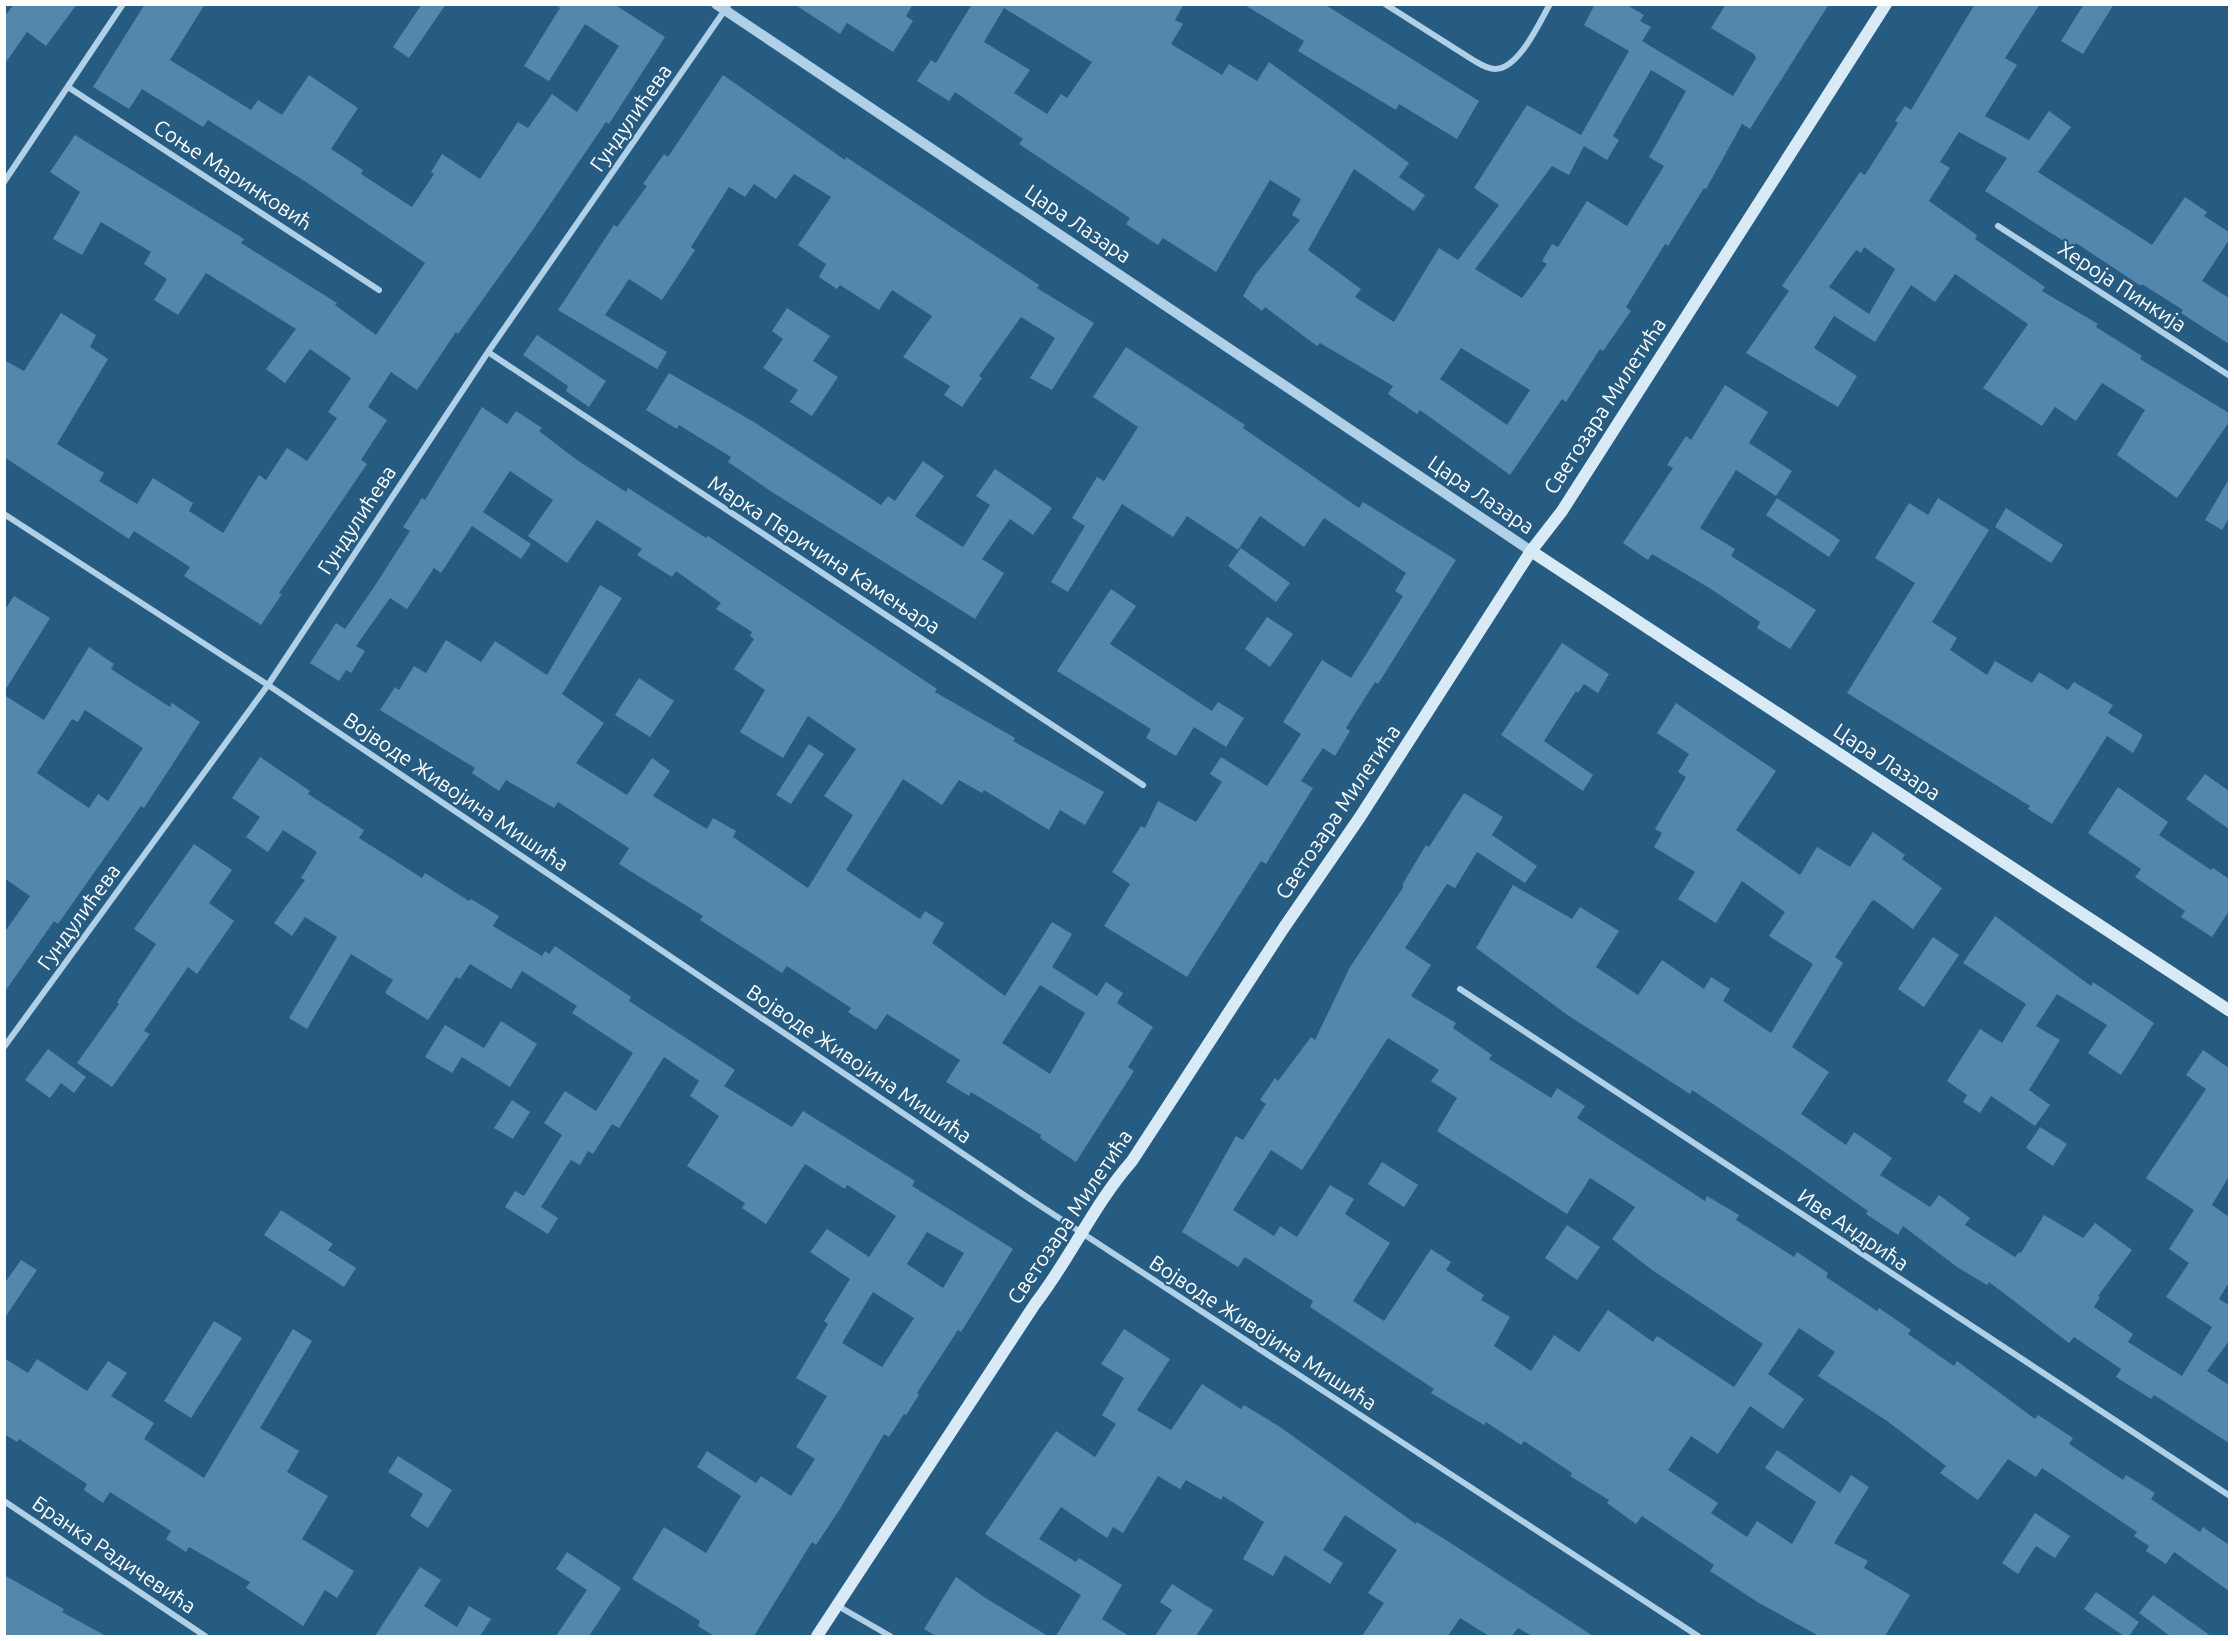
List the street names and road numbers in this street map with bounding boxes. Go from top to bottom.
street label: Гундулићева [584,59,676,176]
street label: Соње Маринковић [150,114,317,234]
street label: Цара Лазара [1021,179,1136,267]
street label: Хероја Пинкија [2054,236,2191,337]
street label: Светозара Милетића [1538,313,1670,498]
street label: Цара Лазара [1424,450,1539,538]
street label: Гундулићева [312,460,400,578]
street label: Марка Перичина Камењара [704,470,945,638]
street label: Војводе Живојина Мишића [340,707,574,876]
street label: Цара Лазара [1830,718,1946,805]
street label: Светозара Милетића [1270,720,1405,903]
street label: Гундулићева [32,859,125,974]
street label: Војводе Живојина Мишића [743,979,977,1148]
street label: Светозара Милетића [1002,1125,1137,1308]
street label: Иве Андрића [1793,1183,1914,1275]
street label: Војводе Живојина Мишића [1145,1250,1382,1415]
street label: Бранка Радичевића [28,1491,201,1618]

